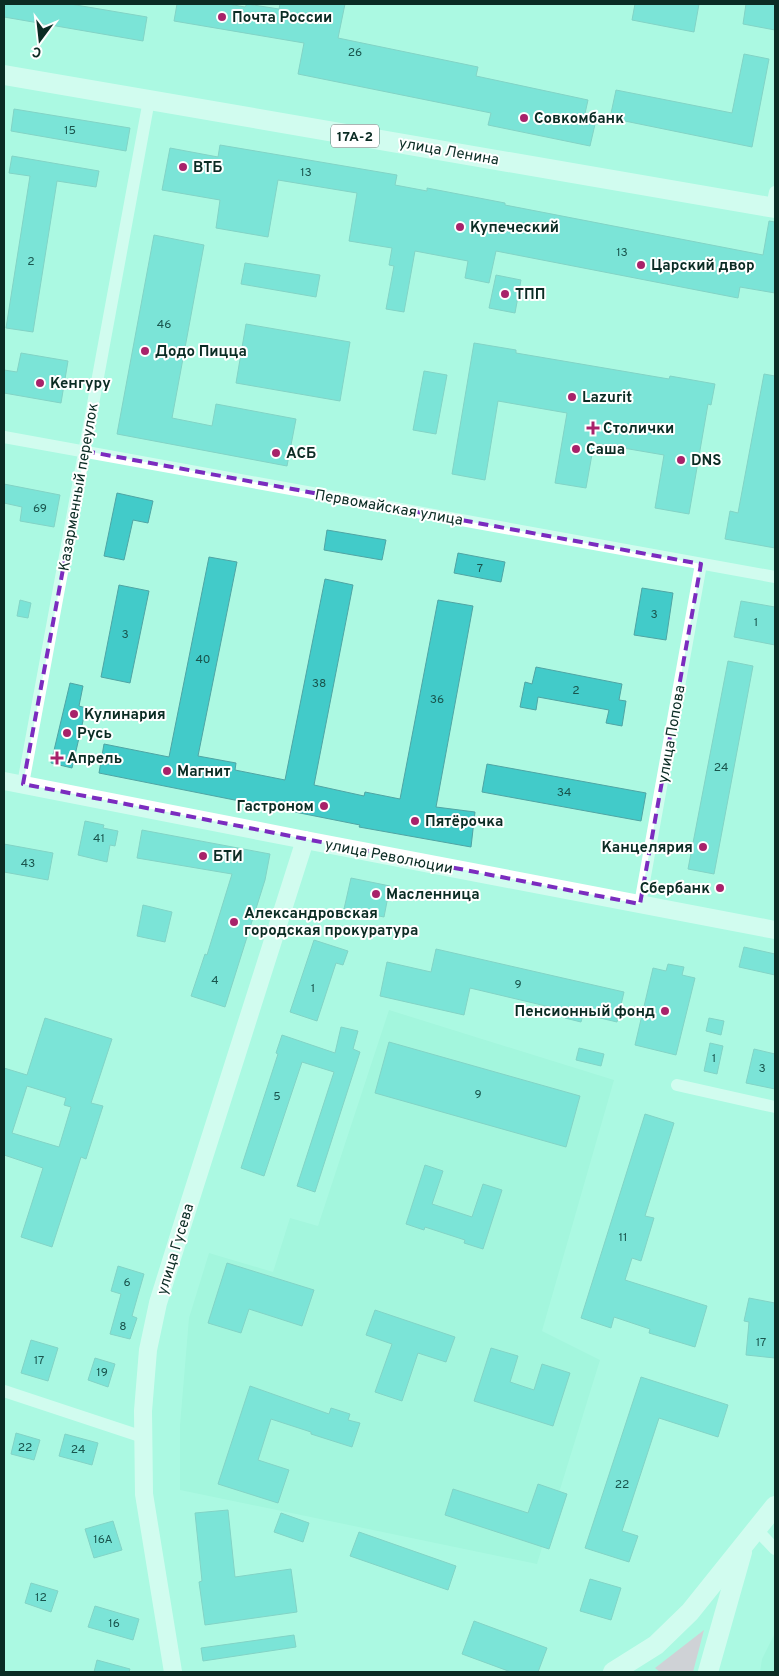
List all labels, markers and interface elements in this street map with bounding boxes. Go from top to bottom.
place label: Почта России [232,9,332,28]
marker: Почта России [216,11,228,23]
north arrow [15,15,65,65]
text: С [30,42,44,60]
house number: 26 [348,45,362,61]
place label: Совкомбанк [534,110,624,129]
marker: Совкомбанк [518,112,530,124]
house number: 15 [64,123,76,139]
road number: 17А-2 [331,124,379,148]
street label: улица Ленина [397,134,500,171]
place label: ВТБ [193,159,223,178]
marker: ВТБ [177,161,189,173]
house number: 13 [300,165,312,181]
place label: Купеческий [470,219,559,238]
marker: Купеческий [454,221,466,233]
house number: 13 [616,245,628,261]
house number: 2 [27,254,35,270]
place label: Царский двор [651,257,755,276]
marker: Царский двор [635,259,647,271]
place label: ТПП [515,286,545,305]
marker: ТПП [499,288,511,300]
house number: 46 [157,317,171,333]
place label: Додо Пицца [155,343,247,362]
marker: Додо Пицца [139,345,151,357]
place label: Кенгуру [50,375,111,394]
marker: Кенгуру [34,377,46,389]
place label: Lazurit [582,389,632,408]
marker: Lazurit [566,391,578,403]
street label: Казарменный переулок [55,402,104,573]
place label: Столички [603,420,674,439]
marker: Столички [587,422,599,434]
place label: Саша [586,441,625,460]
marker: Саша [570,443,582,455]
place label: АСБ [286,445,316,464]
marker: АСБ [270,447,282,459]
place label: DNS [691,452,722,471]
marker: DNS [675,454,687,466]
street label: Первомайская улица [313,486,464,531]
house number: 69 [33,501,47,517]
house number: 7 [477,561,483,577]
house number: 3 [650,607,658,623]
house number: 1 [754,615,758,631]
house number: 3 [121,627,129,643]
house number: 40 [195,652,211,668]
house number: 38 [312,676,326,692]
house number: 2 [572,683,580,699]
street label: улица Попова [655,684,690,785]
house number: 36 [430,692,444,708]
place label: Кулинария [84,706,166,725]
marker: Кулинария [68,708,80,720]
place label: Русь [77,725,112,744]
marker: Русь [61,727,73,739]
place label: Апрель [67,750,122,769]
marker: Апрель [51,752,63,764]
house number: 24 [714,760,728,776]
place label: Магнит [177,763,230,782]
marker: Магнит [161,765,173,777]
house number: 34 [557,785,571,801]
place label: Гастроном [237,798,314,817]
marker: Гастроном [318,800,330,812]
place label: Пятёрочка [425,813,503,832]
marker: Пятёрочка [409,815,421,827]
house number: 41 [93,831,105,847]
street label: улица Революции [323,836,454,879]
place label: Канцелярия [602,839,693,858]
marker: Канцелярия [697,841,709,853]
place label: БТИ [213,848,243,867]
marker: БТИ [197,850,209,862]
house number: 43 [21,856,35,872]
place label: Сбербанк [640,880,710,899]
marker: Сбербанк [714,882,726,894]
place label: Масленница [386,886,480,905]
marker: Масленница [370,888,382,900]
place label: Александровская городская прокуратура [244,905,418,941]
marker: Александровская городская прокуратура [228,916,240,928]
house number: 4 [211,973,219,989]
house number: 9 [514,977,522,993]
house number: 1 [311,981,315,997]
place label: Пенсионный фонд [515,1003,655,1022]
marker: Пенсионный фонд [659,1005,671,1017]
house number: 1 [712,1051,716,1067]
house number: 3 [758,1061,766,1077]
house number: 9 [474,1087,482,1103]
house number: 5 [273,1089,281,1105]
street label: улица Гусева [154,1201,199,1297]
house number: 11 [619,1230,627,1246]
house number: 6 [123,1275,131,1291]
house number: 8 [119,1319,127,1335]
house number: 17 [756,1335,766,1351]
house number: 17 [34,1353,44,1369]
house number: 19 [96,1365,108,1381]
house number: 22 [18,1440,32,1456]
house number: 24 [71,1442,85,1458]
house number: 22 [615,1477,629,1493]
house number: 16А [93,1532,113,1548]
house number: 12 [35,1590,47,1606]
house number: 16 [108,1616,120,1632]

